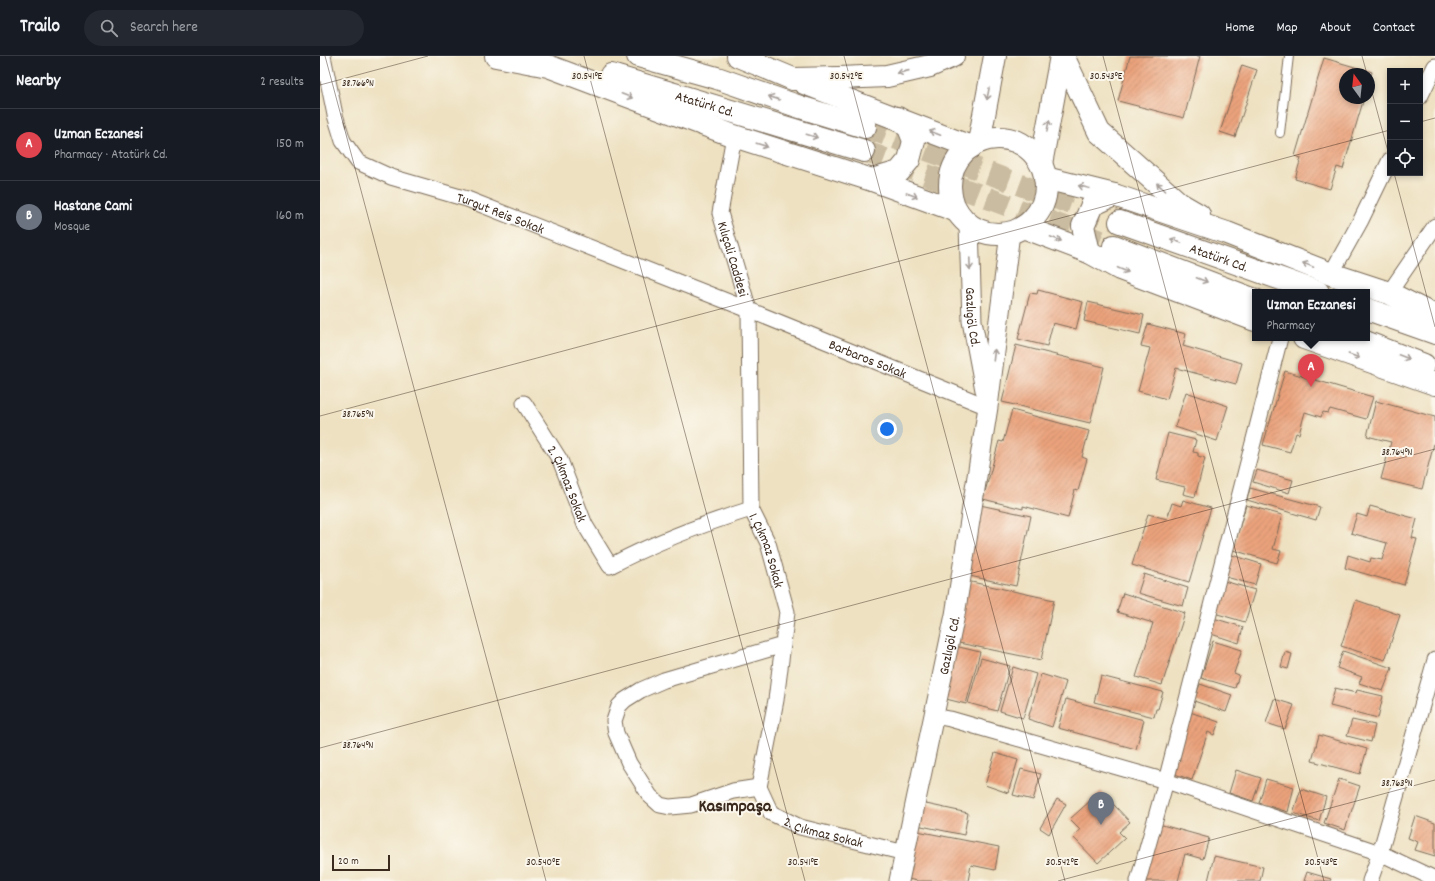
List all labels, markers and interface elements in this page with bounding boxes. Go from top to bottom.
search box [84,10,364,46]
text: Trailo [20,14,60,41]
icon: search [98,17,120,39]
text: Search here [130,17,198,39]
text: Home [1225,18,1254,38]
text: Map [1276,18,1298,38]
text: About [1320,18,1351,38]
text: Contact [1373,18,1415,38]
north arrow [1339,68,1375,104]
map controls [1387,68,1423,176]
button: + [1387,68,1423,104]
one-way arrow [897,69,910,77]
text: Nearby [16,70,60,94]
text: 30.541°E [572,70,603,84]
text: 30.542°E [830,70,863,84]
text: 30.543°E [1090,70,1123,84]
text: 2 results [260,73,304,92]
text: 38.766°N [342,77,374,91]
street label: Atatürk Cd. [672,87,736,123]
one-way arrow [984,87,992,100]
one-way arrow [621,92,633,100]
one-way arrow [768,94,781,101]
button: − [1387,104,1423,140]
one-way arrow [1044,120,1052,133]
text: Uzman Eczanesi [54,124,143,146]
one-way arrow [930,128,942,136]
one-way arrow [805,133,818,140]
text: A [25,135,33,154]
text: 150 m [276,135,304,154]
button: locate [1387,140,1423,176]
one-way arrow [756,142,769,149]
text: Pharmacy · Atatürk Cd. [54,146,167,165]
one-way arrow [1077,183,1090,190]
one-way arrow [1155,183,1166,192]
street label: Turgut Reis Sokak [454,189,547,241]
one-way arrow [906,191,918,199]
text: Hastane Cami [54,196,132,218]
text: B [26,207,32,226]
text: 160 m [276,207,304,226]
text: Mosque [54,218,90,237]
street label: Kılıçali Caddesi [711,219,753,300]
one-way arrow [1049,236,1061,244]
one-way arrow [1170,237,1182,245]
street label: Atatürk Cd. [1186,239,1250,278]
one-way arrow [966,257,974,270]
one-way arrow [1303,260,1315,268]
one-way arrow [1117,267,1129,274]
one-way arrow [1196,276,1208,284]
street label: Gazlıgöl Cd. [959,287,985,349]
popup [1252,289,1370,341]
text: Uzman Eczanesi [1267,295,1355,317]
text: Pharmacy [1267,317,1315,336]
street label: Barbaros Sokak [825,335,909,385]
one-way arrow [991,349,998,362]
one-way arrow [1348,352,1360,360]
one-way arrow [1398,353,1410,361]
pin: A [1298,354,1324,387]
text: 38.765°N [342,408,374,422]
your location [877,419,897,439]
street label: 2. Çıkmaz Sokak [541,442,591,526]
text: 38.764°N [1381,446,1413,460]
street label: 1. Çıkmaz Sokak [743,510,788,591]
street label: Gazlıgöl Cd. [935,614,967,677]
text: 38.764°N [342,739,374,753]
text: 38.763°N [1381,777,1413,791]
pin: B [1088,792,1114,825]
district label: Kasımpaşa [699,795,772,820]
street label: 2. Çıkmaz Sokak [780,813,865,854]
scale bar [332,853,390,872]
text: 20 m [338,854,359,870]
text: 30.540°E [526,856,560,870]
text: 30.541°E [788,856,819,870]
text: 30.542°E [1046,856,1079,870]
text: 30.543°E [1305,856,1338,870]

